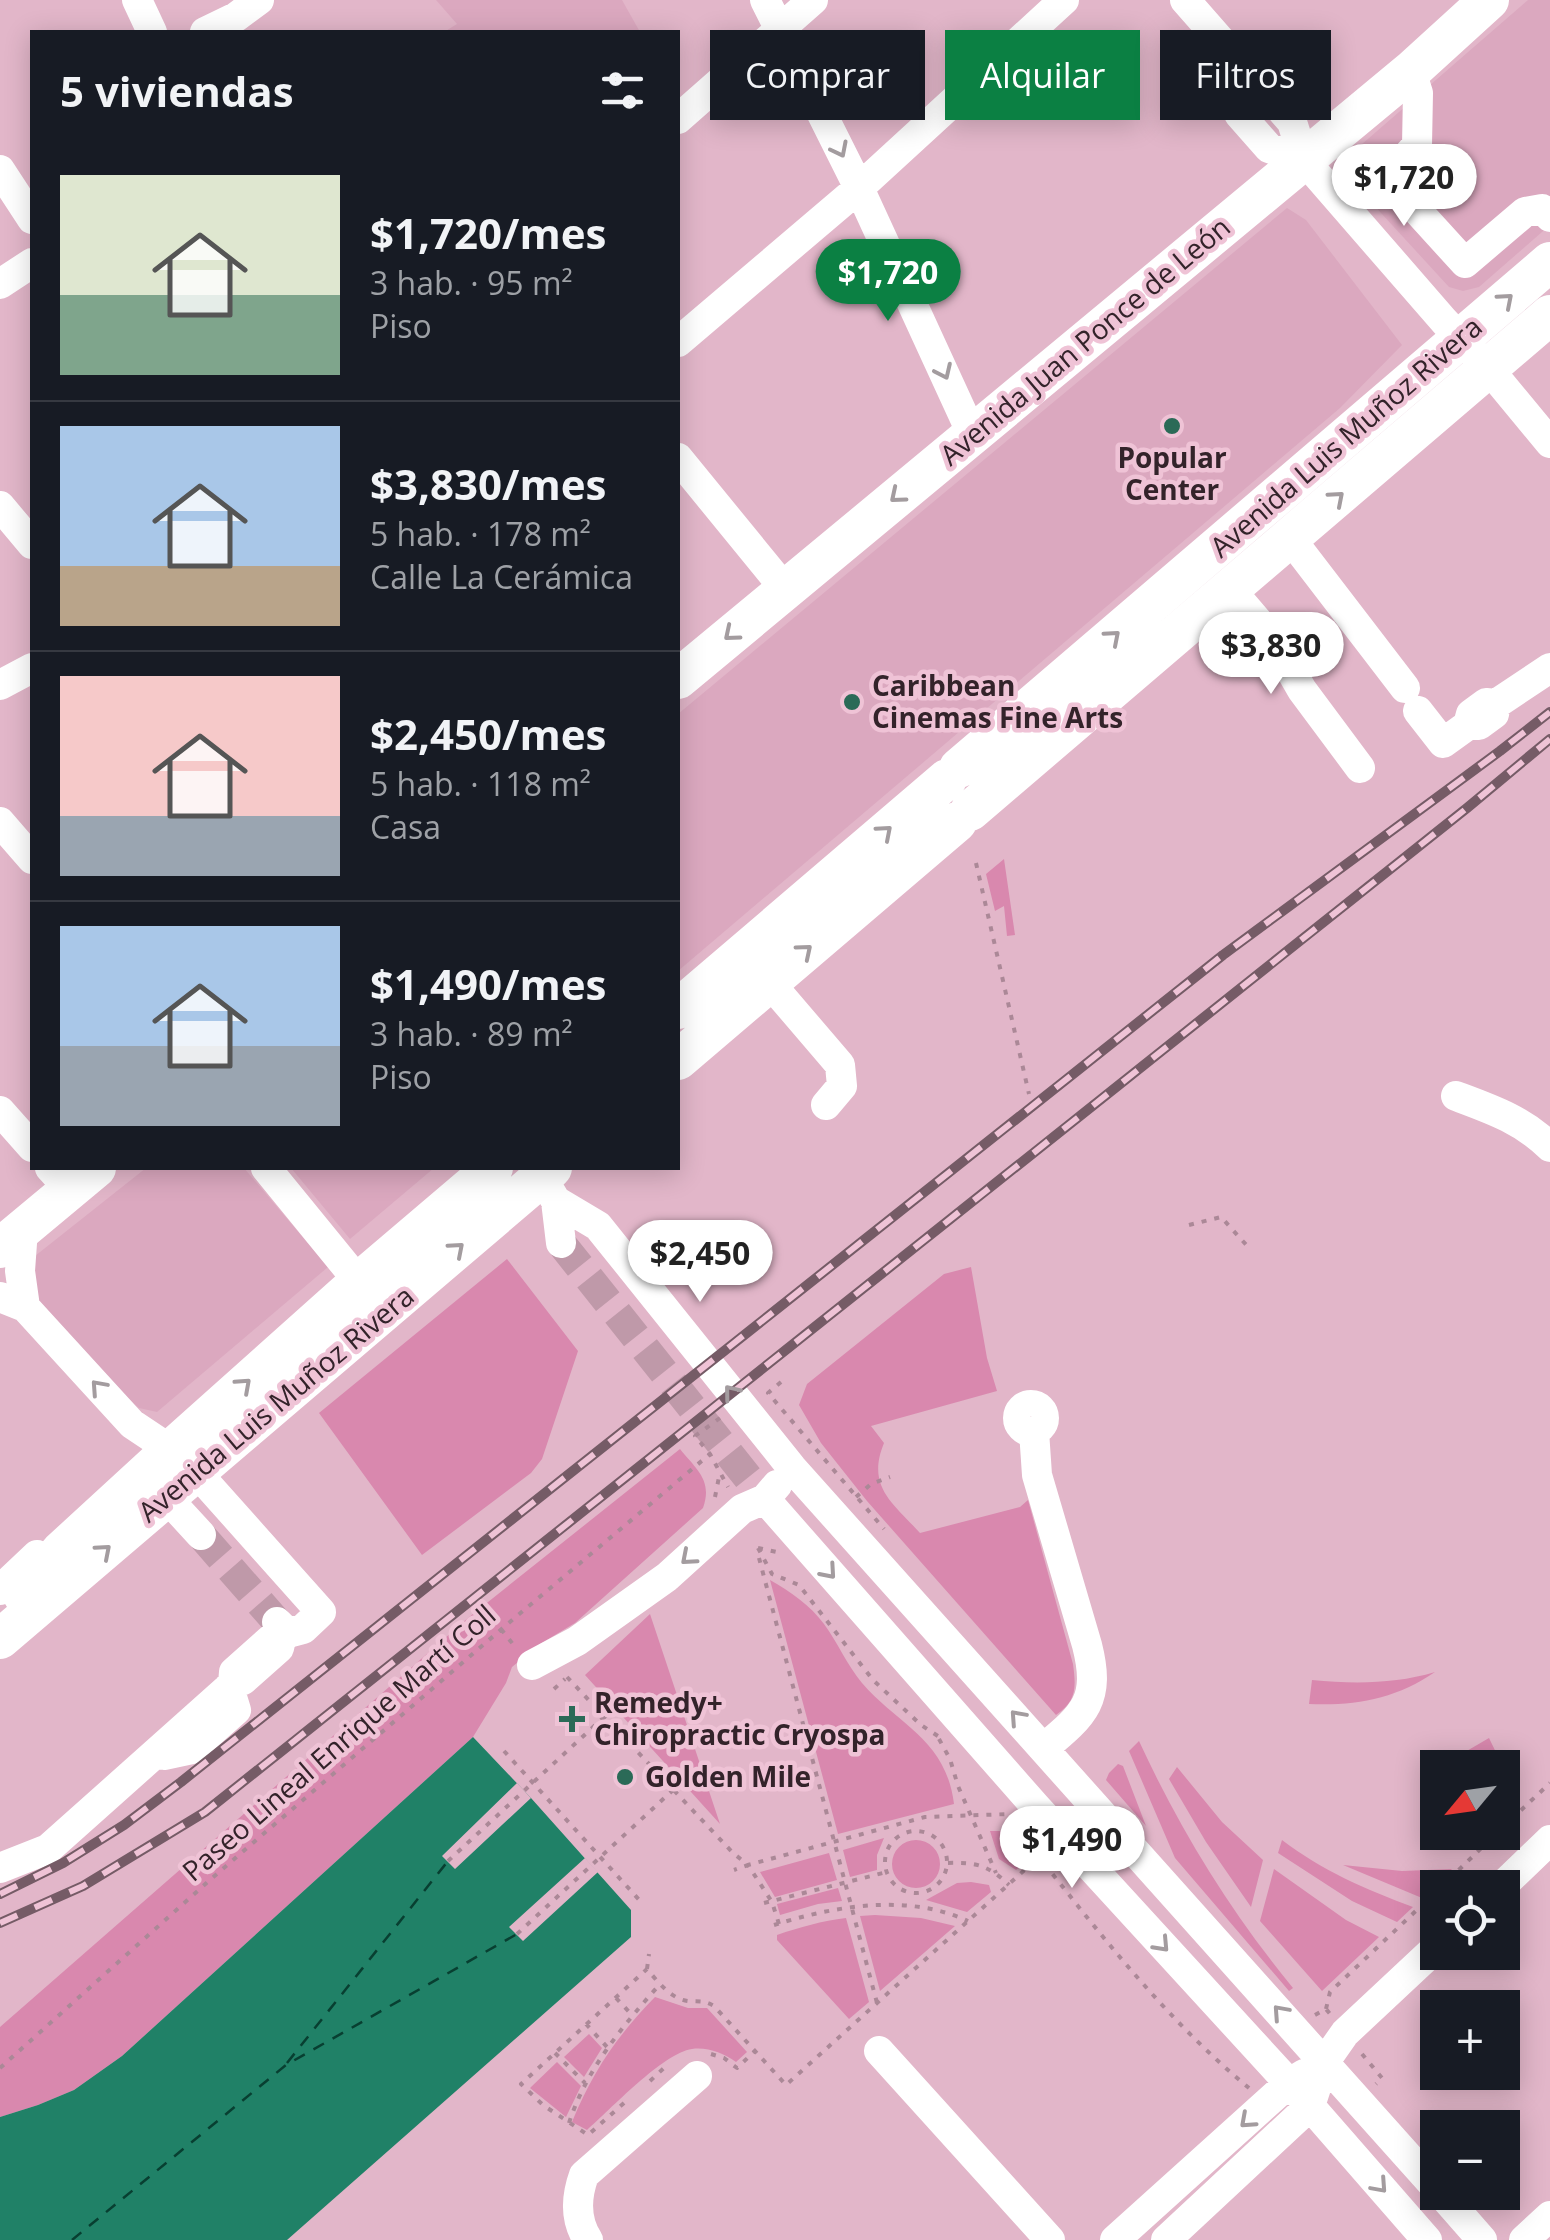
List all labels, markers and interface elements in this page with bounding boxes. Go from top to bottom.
chip: Comprar [710,30,925,120]
chip: Alquilar [945,30,1140,120]
chip: Filtros [1160,30,1331,120]
text: 5 viviendas [60,62,294,119]
icon: filters [595,63,650,118]
one-way arrow [828,139,847,157]
pin: $1,720 [1323,144,1485,229]
text: $1,720 [1354,155,1454,198]
text: $1,720/mes [370,204,606,261]
street label: Avenida Juan Ponce de León [931,207,1238,473]
icon: home [140,215,260,335]
pin: $1,720 [807,239,969,324]
text: $1,720 [838,250,938,293]
text: 3 hab. · 95 m² [370,261,573,304]
one-way arrow [1494,294,1512,312]
text: Piso [370,304,432,347]
street label: Avenida Luis Muñoz Rivera [1201,307,1489,565]
one-way arrow [932,362,952,380]
marker: Popular Center [1161,415,1183,437]
place label: Popular Center [1117,438,1227,508]
text: $3,830/mes [370,455,606,512]
icon: home [140,466,260,586]
one-way arrow [891,484,909,502]
one-way arrow [1325,491,1343,509]
text: 5 hab. · 178 m² [370,512,591,555]
text: Calle La Cerámica [370,555,633,598]
pin: $3,830 [1190,612,1352,697]
one-way arrow [725,622,743,640]
text: $3,830 [1221,623,1321,666]
one-way arrow [1101,630,1120,648]
place label: Caribbean Cinemas Fine Arts [872,666,1123,736]
marker: Caribbean Cinemas Fine Arts [841,691,863,713]
text: $2,450/mes [370,705,606,762]
icon: home [140,716,260,836]
text: 5 hab. · 118 m² [370,762,591,805]
text: Casa [370,805,441,848]
one-way arrow [873,826,891,844]
one-way arrow [793,945,812,963]
text: $1,490/mes [370,955,606,1012]
icon: home [140,966,260,1086]
text: 3 hab. · 89 m² [370,1012,573,1055]
text: Piso [370,1055,432,1098]
pin: $2,450 [619,1220,781,1305]
text: $2,450 [650,1231,750,1274]
one-way arrow [446,1242,464,1260]
street label: Avenida Luis Muñoz Rivera [129,1277,421,1530]
one-way arrow [232,1378,251,1396]
one-way arrow [91,1380,109,1399]
one-way arrow [725,1386,743,1404]
one-way arrow [92,1545,111,1563]
one-way arrow [681,1547,700,1565]
one-way arrow [817,1560,835,1579]
street label: Paseo Lineal Enrique Martí Coll [174,1595,503,1889]
place label: Remedy+ Chiropractic Cryospa [594,1683,885,1753]
marker: Remedy+ Chiropractic Cryospa [559,1706,585,1732]
one-way arrow [1011,1710,1029,1729]
north arrow [1420,1750,1520,1850]
map controls [1420,1750,1520,2210]
place label: Golden Mile [645,1757,811,1795]
marker: Golden Mile [614,1766,636,1788]
pin: $1,490 [991,1806,1153,1891]
text: $1,490 [1022,1817,1122,1860]
button: locate [1420,1870,1520,1970]
one-way arrow [1150,1933,1168,1952]
button: + [1420,1990,1520,2090]
one-way arrow [1273,2005,1291,2024]
one-way arrow [1240,2109,1259,2127]
button: − [1420,2110,1520,2210]
one-way arrow [1368,2174,1386,2193]

